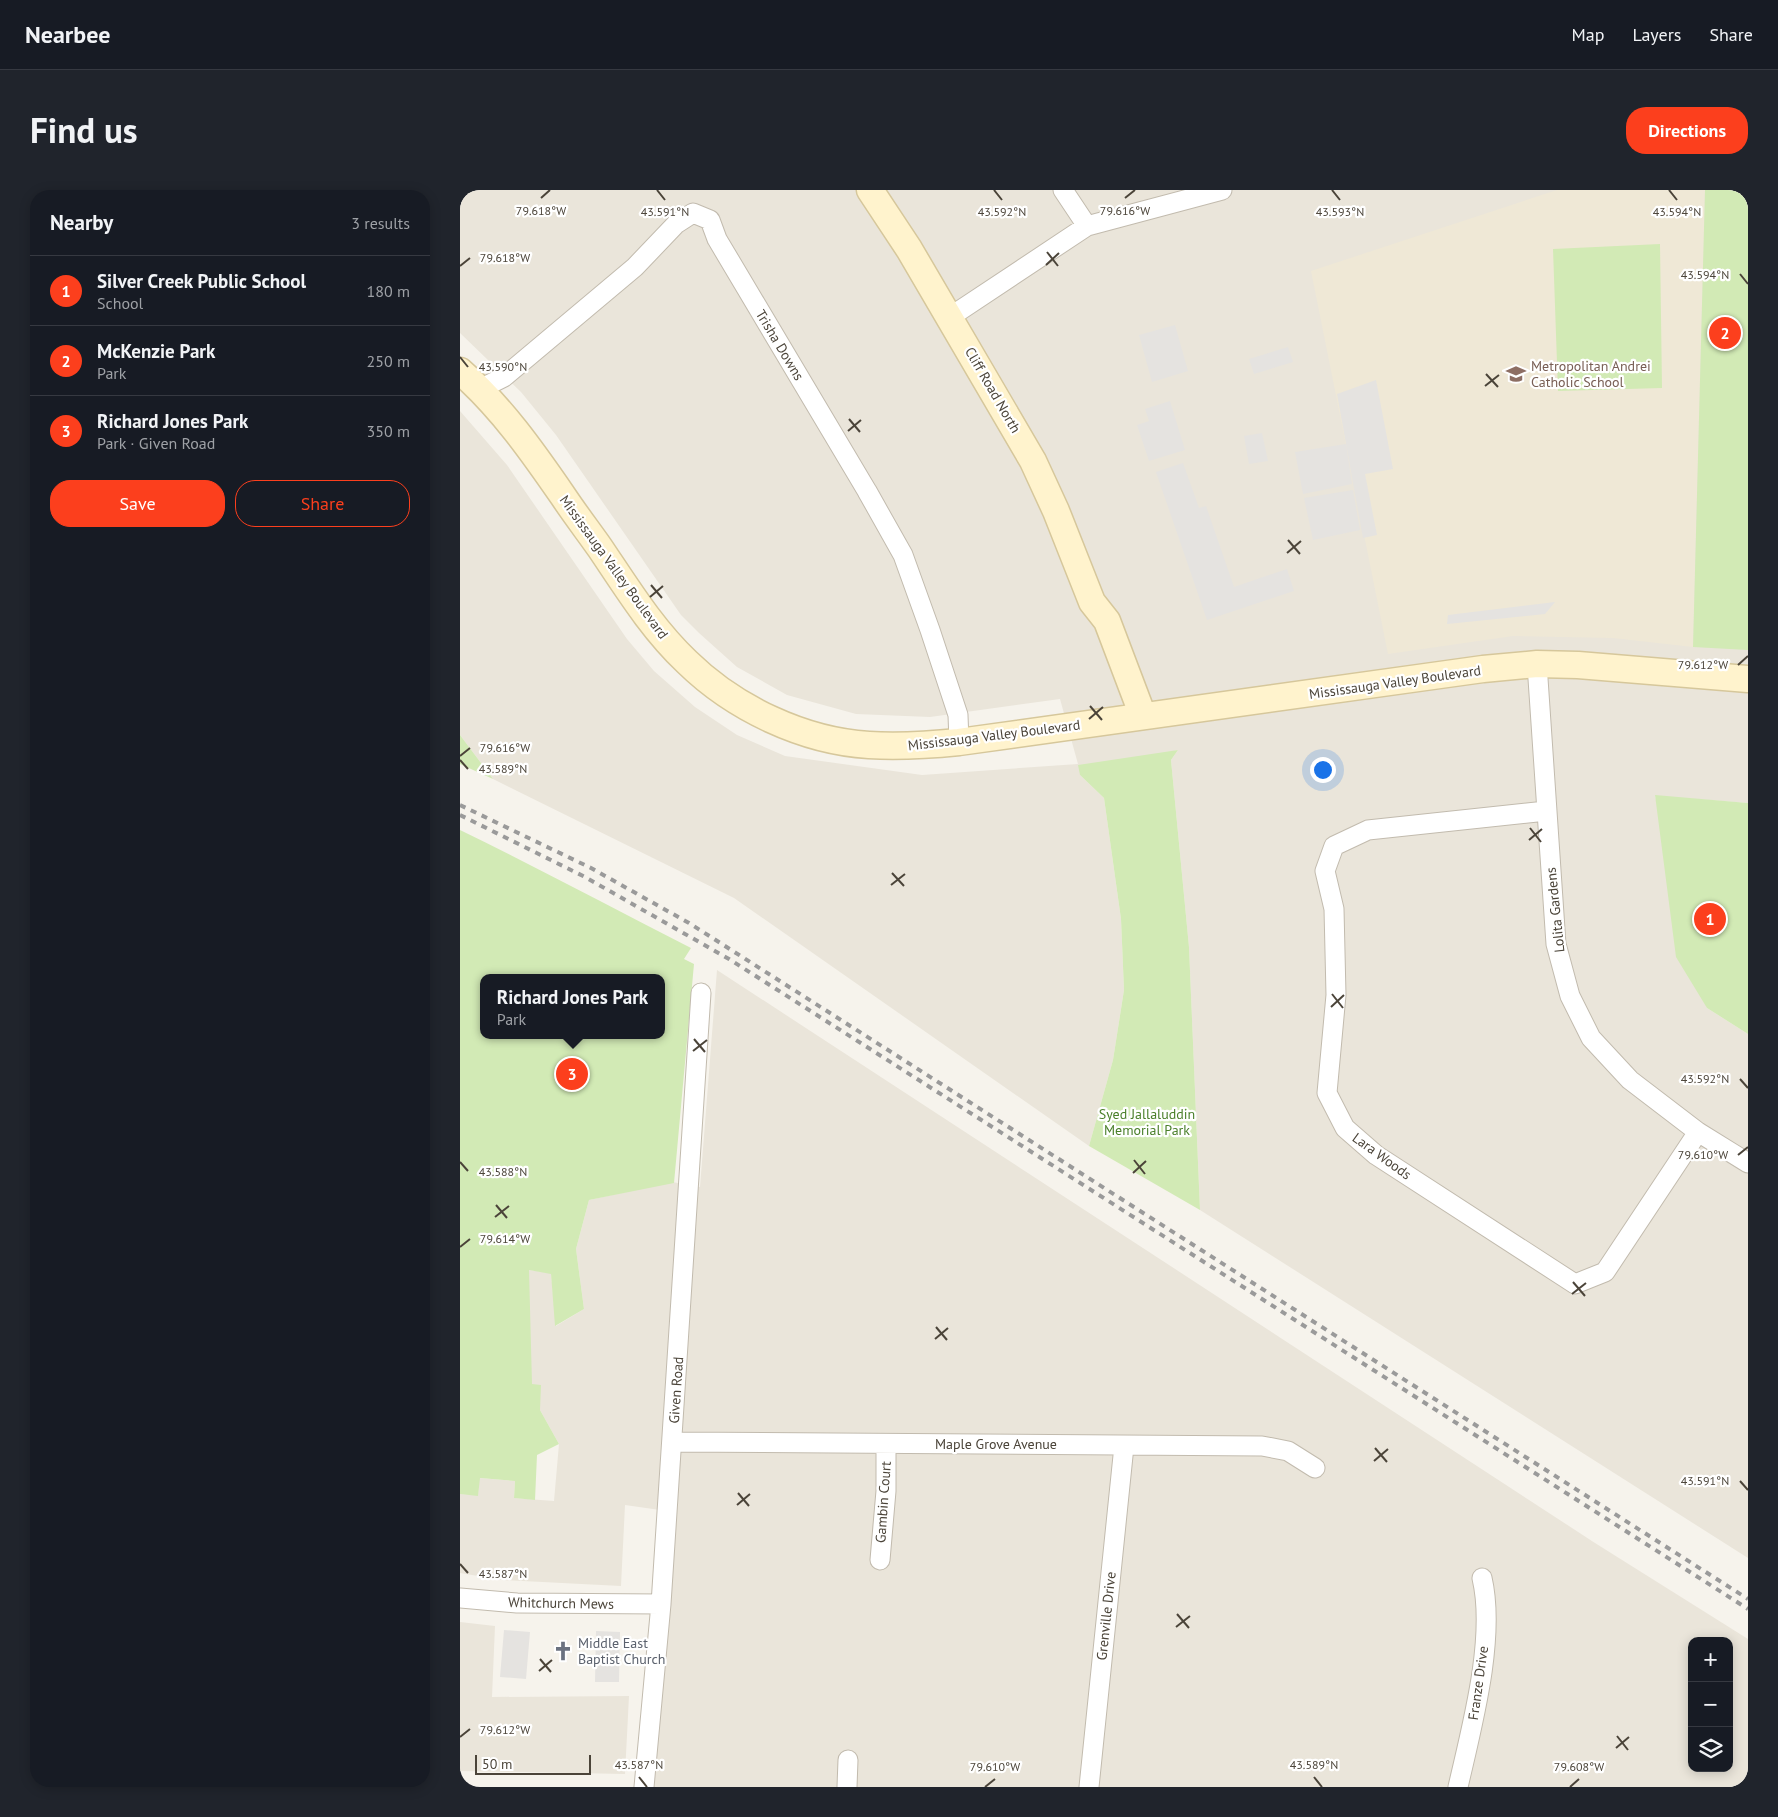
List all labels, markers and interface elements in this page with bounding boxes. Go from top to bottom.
text: Nearbee [25,19,110,50]
text: Map [1572,23,1604,46]
text: Layers [1632,23,1681,46]
text: Share [1709,23,1753,46]
text: Find us [30,107,138,153]
button: Directions [1626,107,1748,154]
text: 79.618°W [516,203,566,218]
text: 79.616°W [1100,203,1150,218]
text: 43.591°N [641,204,689,219]
text: 43.592°N [978,204,1026,219]
text: 43.593°N [1316,204,1364,219]
text: 43.594°N [1653,204,1701,219]
text: Nearby [50,209,113,236]
text: 3 results [351,213,410,233]
text: 79.618°W [480,250,530,265]
text: 43.594°N [1681,267,1729,282]
text: Silver Creek Public School [97,269,306,293]
text: 1 [61,281,71,301]
text: 180 m [367,281,410,301]
text: School [97,293,143,313]
street label: Trisha Downs [752,306,808,384]
pin: 2 [1709,314,1741,352]
text: McKenzie Park [97,339,215,363]
street label: Cliff Road North [961,344,1025,436]
text: 2 [61,351,71,371]
text: 250 m [367,351,410,371]
place label: Metropolitan Andrei Catholic School [1531,357,1651,391]
text: 43.590°N [479,359,527,374]
text: Park [97,363,126,383]
school or university icon: Metropolitan Andrei Catholic School [1505,363,1527,385]
text: Richard Jones Park [97,409,248,433]
text: 3 [61,421,71,441]
text: 350 m [367,421,410,441]
text: Park · Given Road [97,433,215,453]
button: Save [50,480,225,527]
button: Share [235,480,410,527]
street label: Mississauga Valley Boulevard [556,492,672,642]
text: 79.612°W [1678,657,1728,672]
street label: Mississauga Valley Boulevard [1308,661,1482,703]
street label: Mississauga Valley Boulevard [907,715,1081,755]
text: 79.616°W [480,740,530,755]
your location [1310,757,1336,783]
text: 43.589°N [479,761,527,776]
street label: Lolita Gardens [1542,866,1568,954]
pin: 1 [1694,900,1726,938]
popup [480,974,665,1039]
text: Richard Jones Park [497,985,648,1009]
text: Park [497,1009,526,1029]
pin: 3 [556,1055,588,1093]
text: 43.592°N [1681,1071,1729,1086]
park label: Syed Jallaluddin Memorial Park [1099,1105,1195,1139]
street label: Lara Woods [1349,1129,1415,1183]
text: 79.610°W [1678,1147,1728,1162]
text: 43.588°N [479,1164,527,1179]
text: 79.614°W [480,1231,530,1246]
street label: Given Road [665,1356,687,1424]
street label: Maple Grove Avenue [935,1435,1057,1453]
street label: Gambin Court [871,1460,895,1544]
text: 43.591°N [1681,1473,1729,1488]
text: 43.587°N [479,1566,527,1581]
street label: Grenville Drive [1092,1571,1120,1661]
street label: Whitchurch Mews [508,1593,614,1613]
place label: Middle East Baptist Church [578,1634,666,1668]
map controls [1688,1637,1733,1772]
button: + [1688,1637,1733,1682]
church icon: Middle East Baptist Church [552,1640,574,1662]
street label: Franze Drive [1464,1645,1492,1721]
button: − [1688,1682,1733,1727]
text: 79.612°W [480,1722,530,1737]
button: layers [1688,1727,1733,1772]
scale bar [475,1752,591,1775]
text: 50 m [482,1755,512,1773]
text: 43.587°N [615,1757,663,1772]
text: 43.589°N [1290,1757,1338,1772]
text: 79.610°W [970,1759,1020,1774]
text: 79.608°W [1554,1759,1604,1774]

